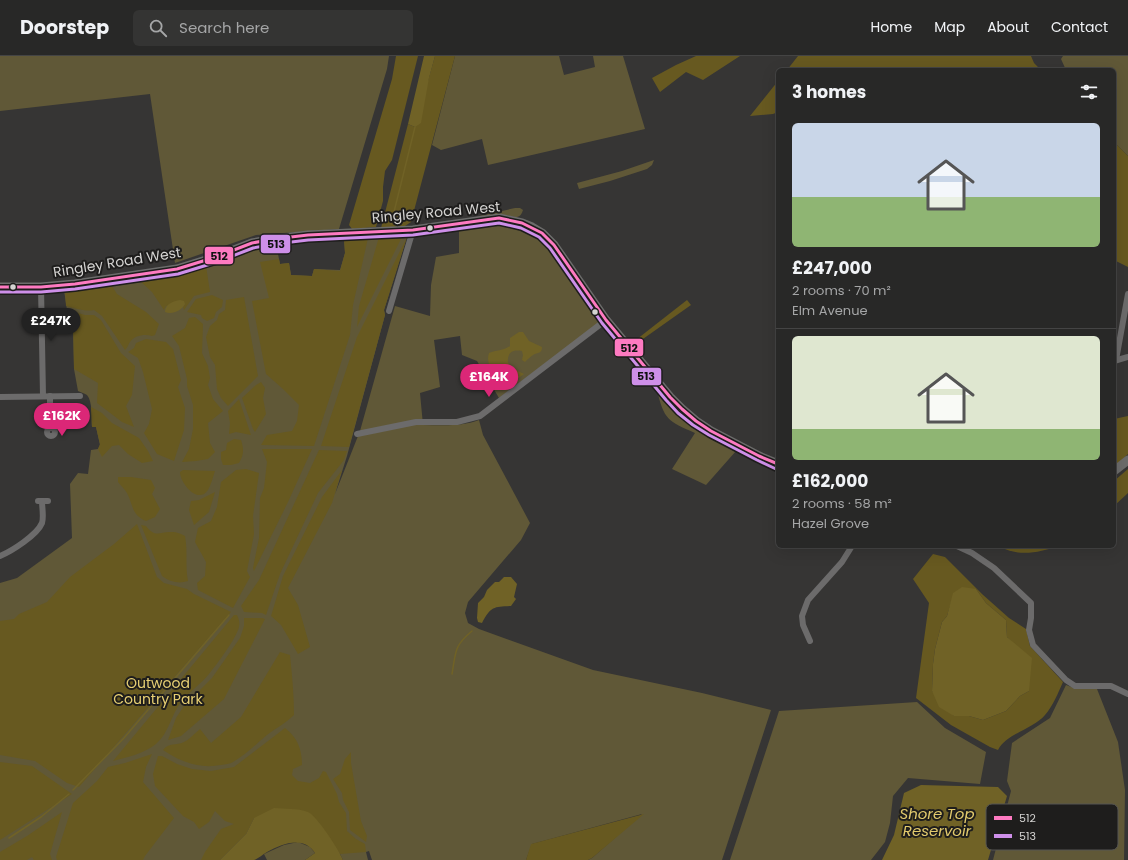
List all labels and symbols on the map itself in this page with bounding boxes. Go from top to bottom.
street label: Ringley Road West [371,196,501,228]
unlabelled marker [425,223,435,233]
line badge: 513 [260,234,291,254]
text: 513 [267,236,285,252]
street label: Ringley Road West [52,242,182,282]
line badge: 512 [204,246,234,265]
text: 512 [210,248,228,264]
unlabelled marker [8,282,18,292]
unlabelled marker [590,307,600,317]
pin: £247K [23,308,79,342]
line badge: 512 [614,338,644,357]
text: 512 [620,340,638,356]
pin: £164K [461,364,517,398]
line badge: 513 [631,367,662,386]
text: 513 [637,368,655,384]
pin: £162K [34,403,90,437]
park label: Outwood Country Park [113,673,204,709]
water label: Shore Top Reservoir [899,803,975,841]
legend [986,804,1118,850]
text: 512 [1019,810,1036,826]
text: 513 [1019,828,1036,844]

